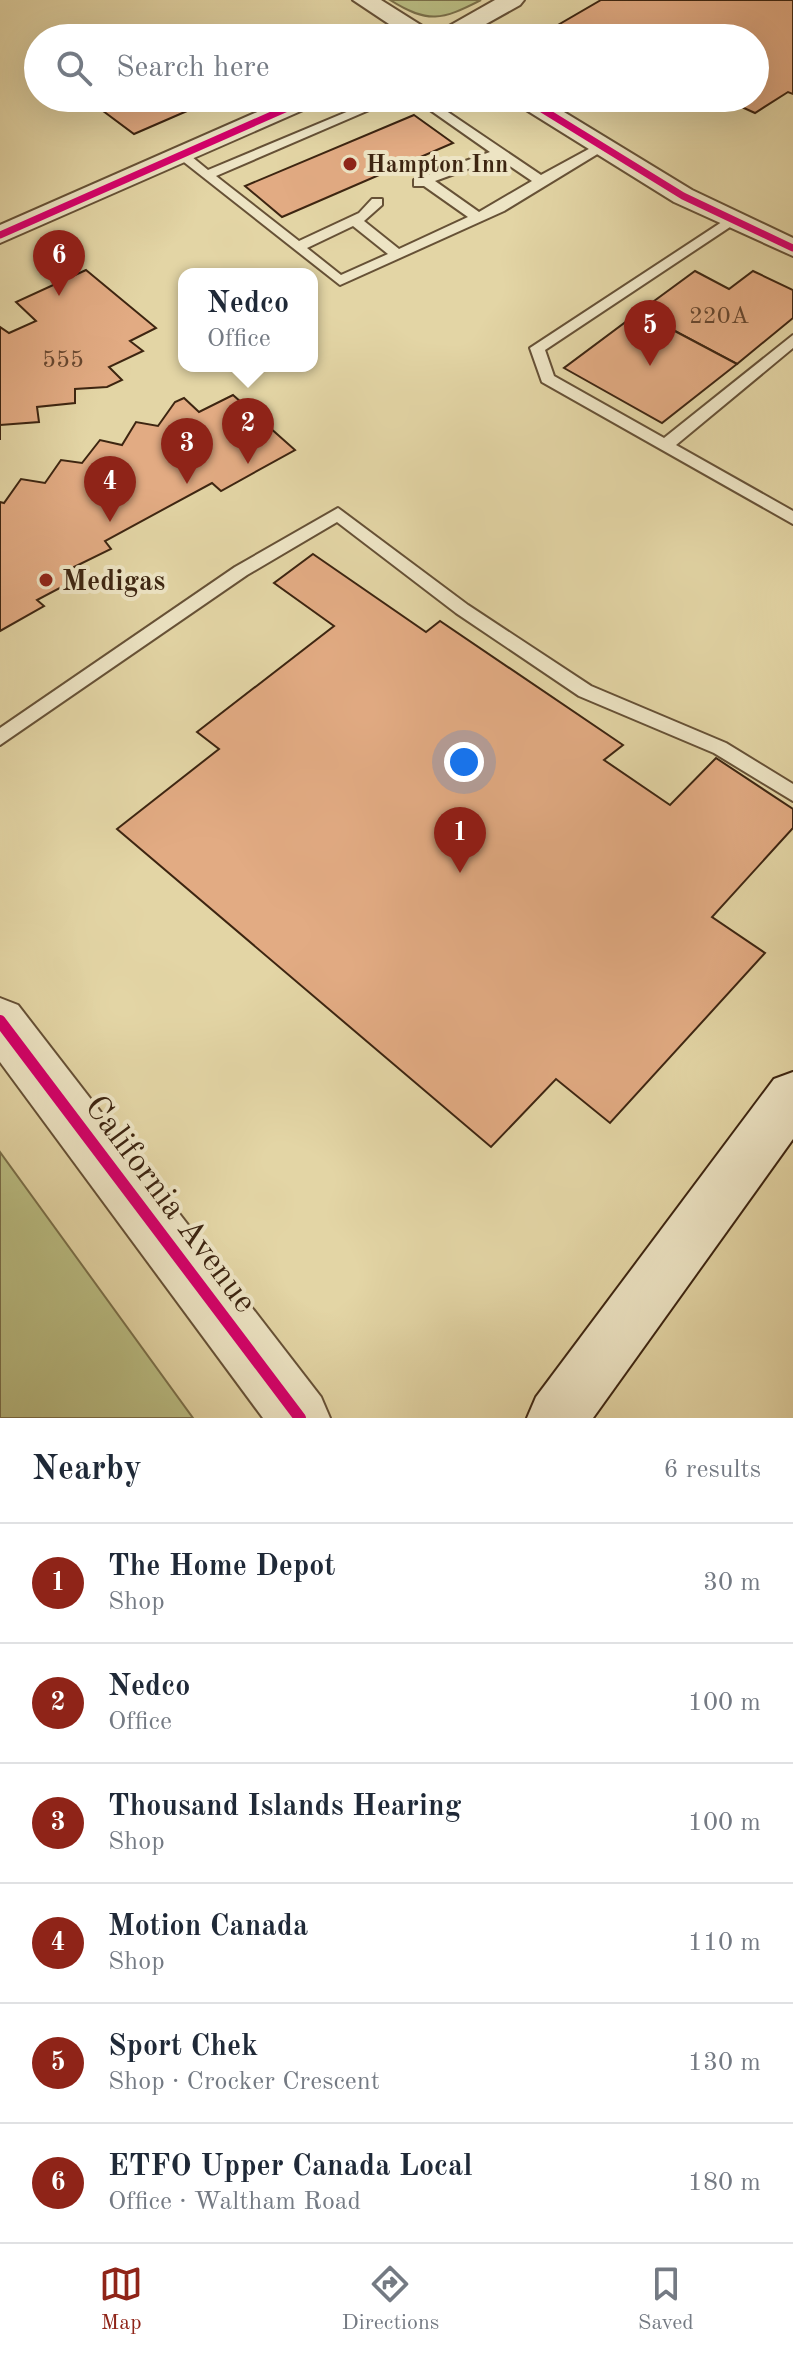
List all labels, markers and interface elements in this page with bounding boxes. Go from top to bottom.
search box [24,24,769,112]
icon: search [52,46,96,90]
text: Search here [116,53,270,83]
place label: Hampton Inn [366,154,508,178]
marker: Hampton Inn [341,155,359,173]
pin: 6 [33,230,85,296]
popup [178,268,318,372]
text: Nedco [207,289,289,319]
pin: 5 [624,300,676,366]
house number: 220A [689,305,749,329]
text: Office [207,326,271,352]
house number: 555 [42,349,84,373]
pin: 2 [222,398,274,464]
pin: 3 [161,418,213,484]
pin: 4 [84,456,136,522]
place label: Medigas [62,569,165,597]
marker: Medigas [37,571,55,589]
your location [444,742,484,782]
pin: 1 [434,807,486,873]
street label: California Avenue [77,1090,262,1320]
text: Nearby [32,1453,142,1487]
text: 6 results [663,1457,761,1483]
text: The Home Depot [108,1552,335,1582]
text: 1 [50,1570,66,1596]
text: 30 m [703,1570,761,1596]
text: Shop [108,1589,165,1615]
text: Nedco [108,1672,190,1702]
text: 2 [50,1690,66,1716]
text: 100 m [688,1690,761,1716]
text: Office [108,1709,172,1735]
text: Thousand Islands Hearing [108,1792,461,1822]
text: 3 [50,1810,66,1836]
text: 100 m [688,1810,761,1836]
text: Shop [108,1829,165,1855]
text: Motion Canada [108,1912,308,1942]
text: 4 [50,1930,66,1956]
text: 110 m [688,1930,761,1956]
text: Shop [108,1949,165,1975]
text: Sport Chek [108,2032,258,2062]
text: 5 [50,2050,66,2076]
text: 130 m [688,2050,761,2076]
text: Shop · Crocker Crescent [108,2069,380,2095]
text: ETFO Upper Canada Local [108,2152,473,2182]
text: 6 [50,2170,66,2196]
text: 180 m [688,2170,761,2196]
text: Office · Waltham Road [108,2189,361,2215]
tab: Map [99,2262,143,2337]
tab: Directions [342,2262,439,2337]
tab: Saved [638,2262,694,2337]

